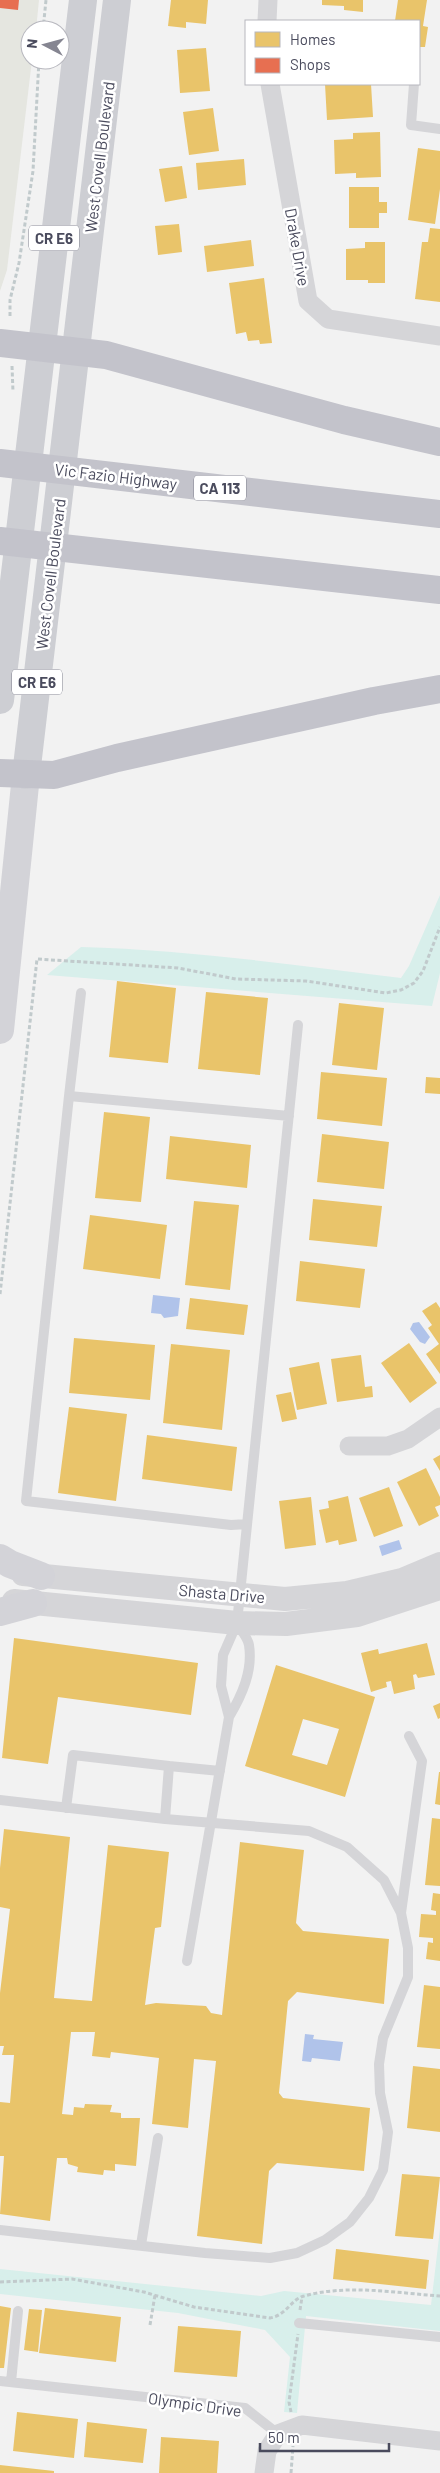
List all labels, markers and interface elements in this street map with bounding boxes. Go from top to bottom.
north arrow [20,20,70,70]
legend [245,20,420,85]
text: Homes [290,30,335,48]
text: N [23,38,41,49]
text: Shops [290,55,330,73]
street label: West Covell Boulevard [80,80,118,234]
street label: Drake Drive [282,206,314,288]
road number: CR E6 [29,226,79,250]
street label: Vic Fazio Highway [54,459,179,493]
road number: CA 113 [194,476,246,500]
street label: West Covell Boulevard [31,497,69,651]
road number: CR E6 [12,670,62,694]
street label: Shasta Drive [178,1580,266,1606]
street label: Olympic Drive [147,2388,243,2420]
scale bar [260,2420,389,2452]
text: 50 m [268,2428,300,2446]

